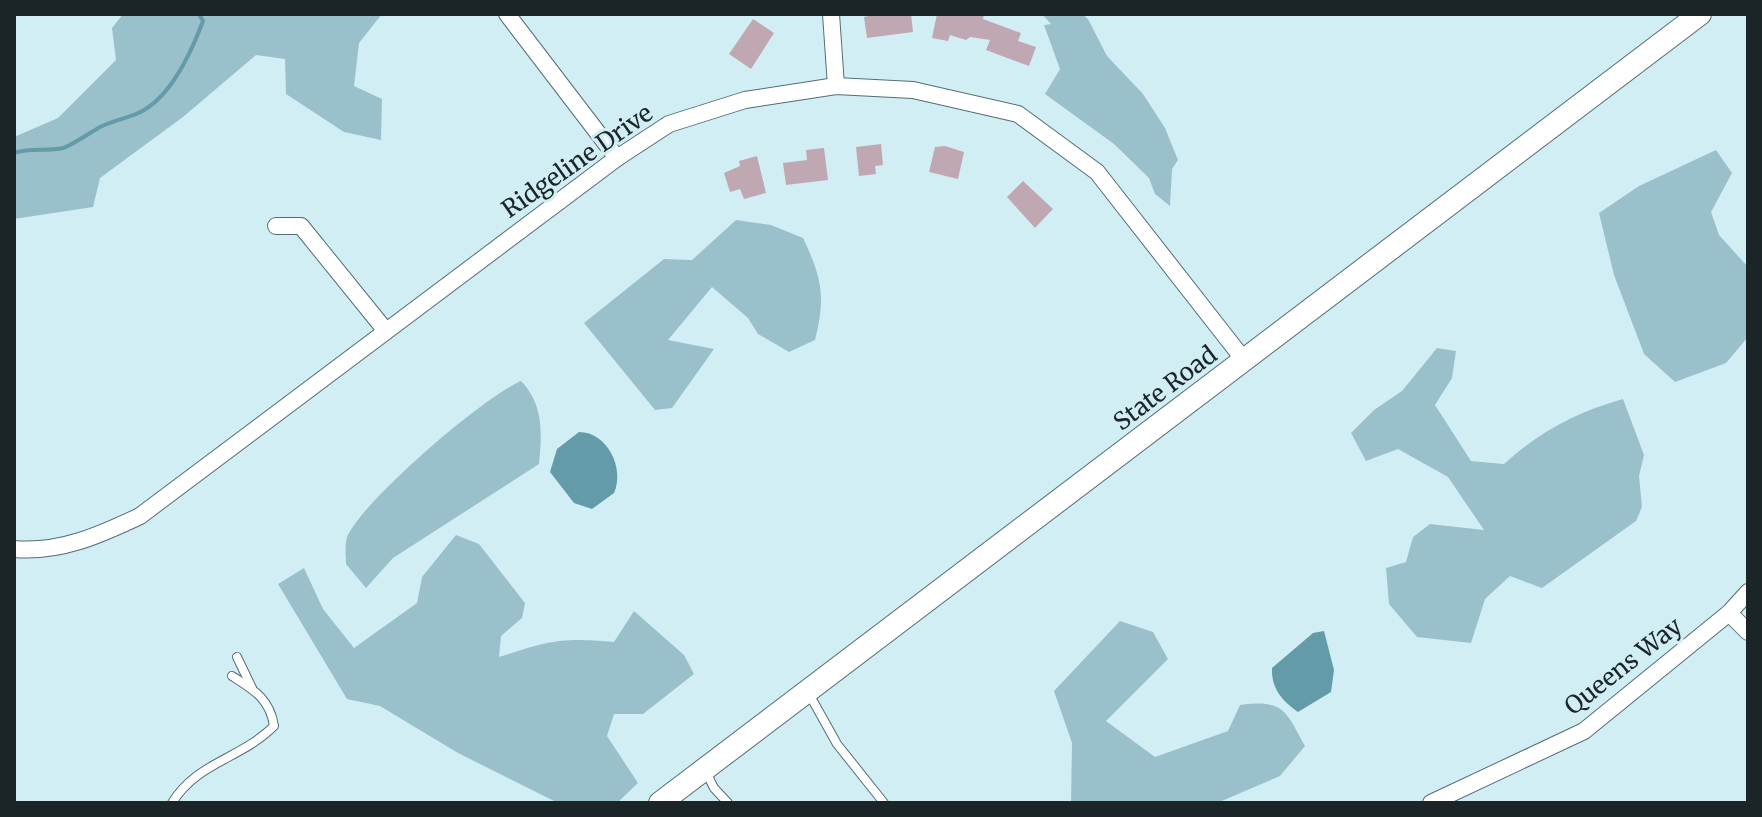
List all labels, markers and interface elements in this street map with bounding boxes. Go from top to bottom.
street label: Ridgeline Drive [496,97,658,225]
street label: State Road [1107,339,1223,437]
street label: Queens Way [1558,610,1688,722]

